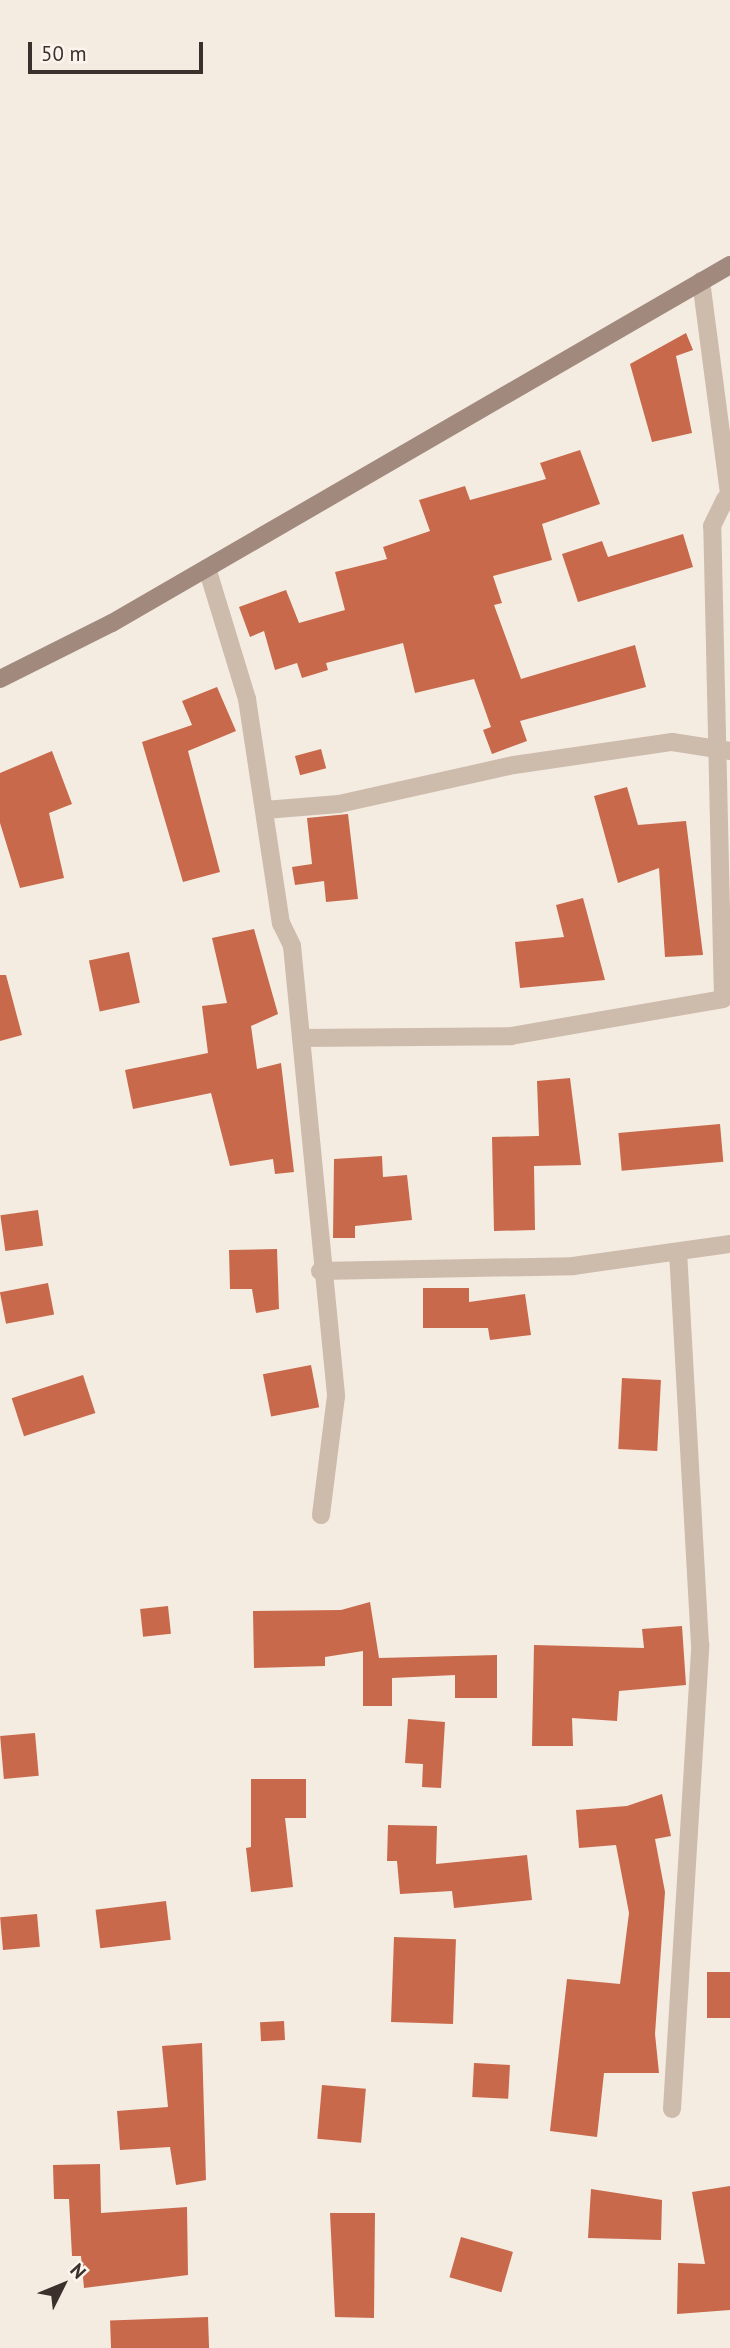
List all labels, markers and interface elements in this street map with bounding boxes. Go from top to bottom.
scale bar [32,28,206,72]
text: 50 m [41,40,87,67]
north arrow [28,2250,98,2320]
text: N [65,2258,91,2283]

